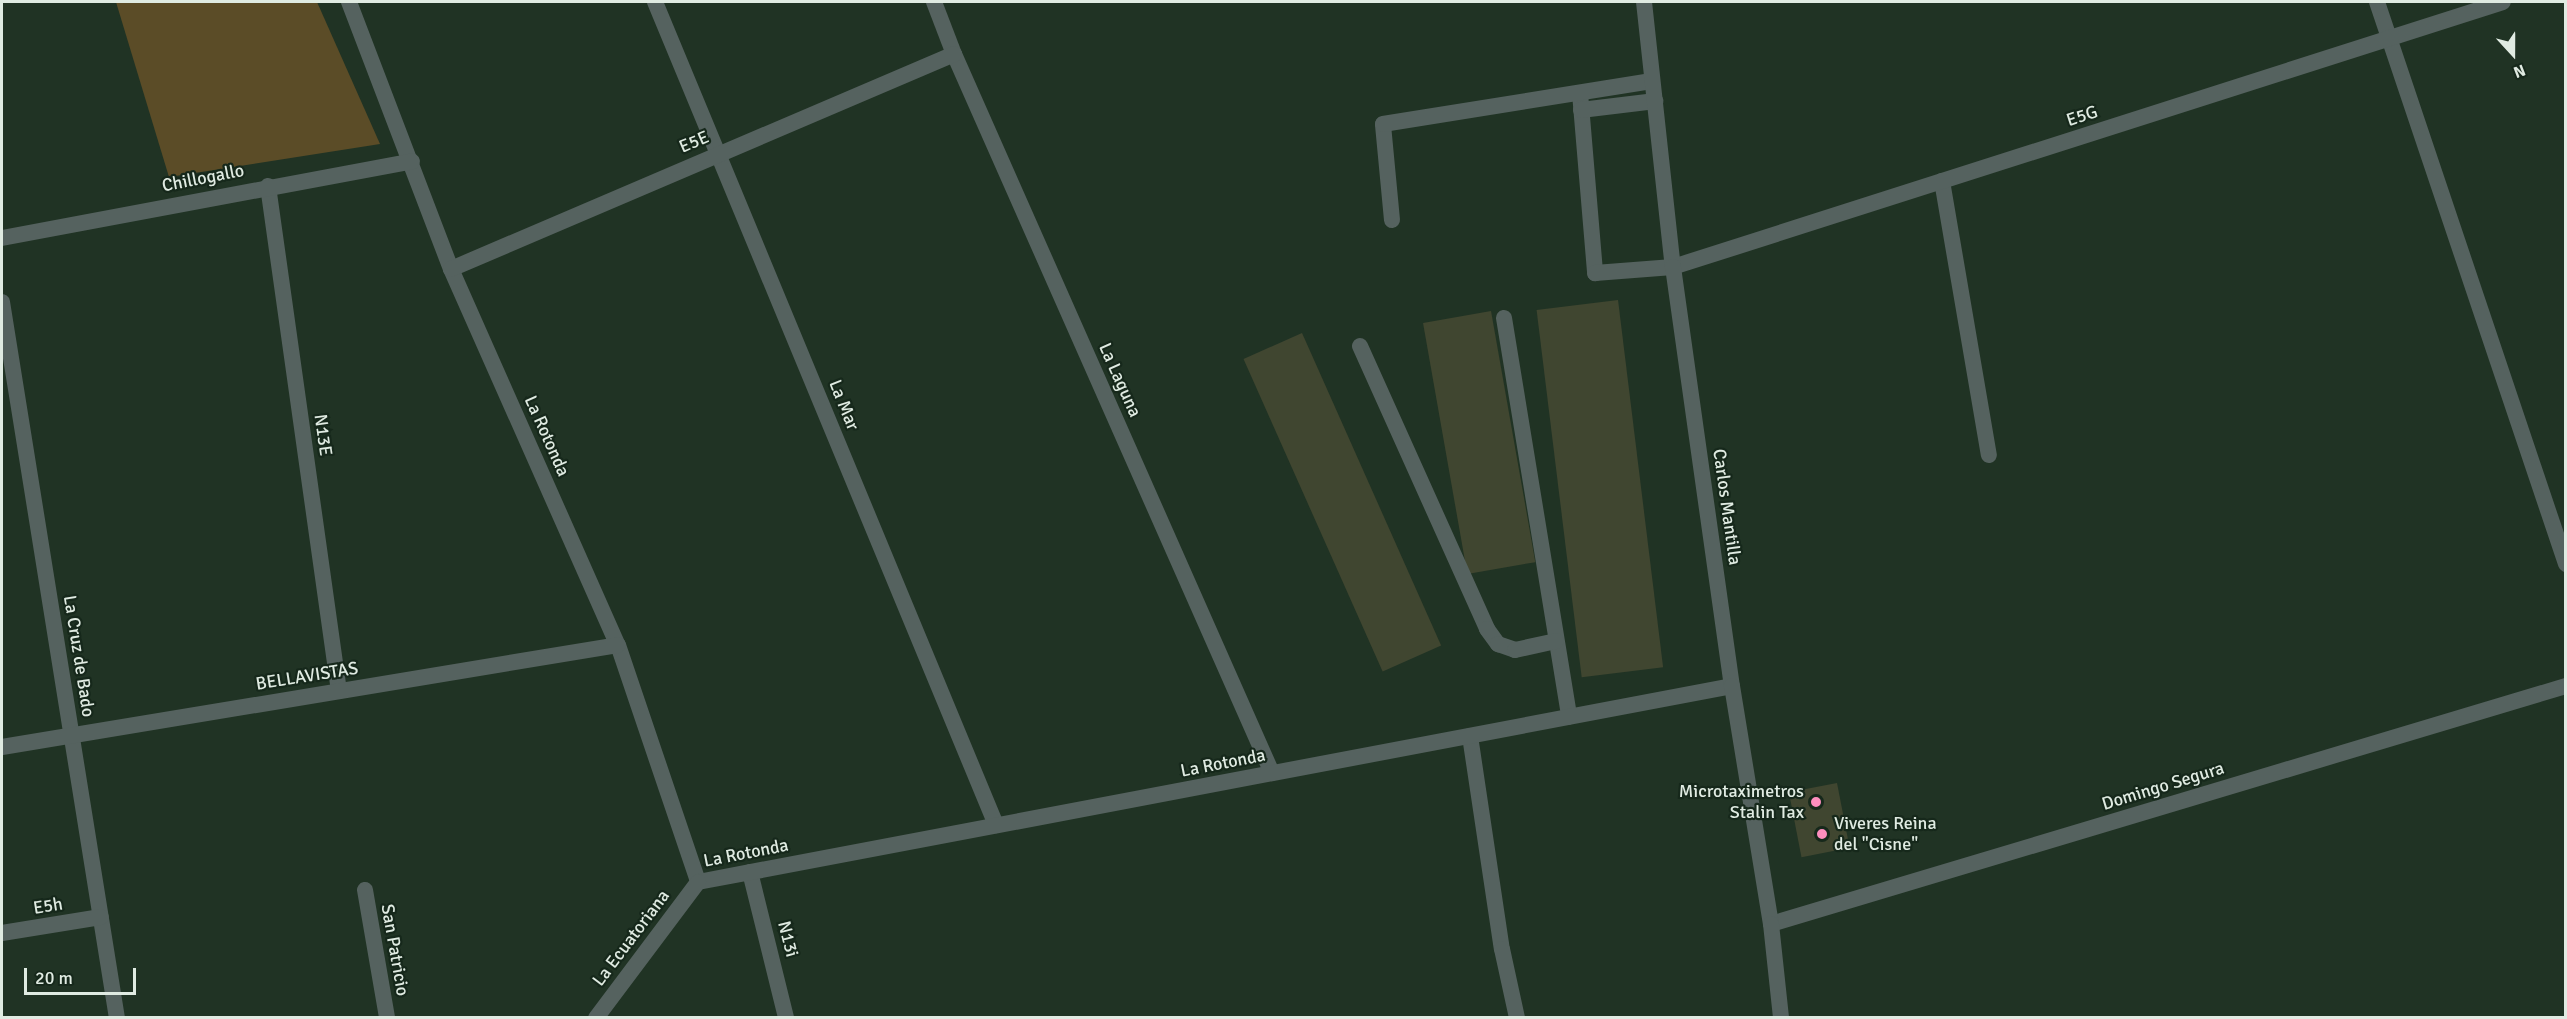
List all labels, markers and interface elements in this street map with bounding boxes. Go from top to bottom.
north arrow [2483,24,2543,84]
text: N [2511,59,2528,82]
street label: E5G [2064,101,2100,131]
street label: E5E [676,126,712,158]
street label: Chillogallo [160,159,246,197]
street label: La Laguna [1094,340,1146,420]
street label: La Mar [824,377,864,433]
street label: La Rotonda [520,392,574,480]
street label: N13E [309,413,337,457]
street label: Carlos Mantilla [1708,448,1746,566]
street label: La Cruz de Bado [59,594,99,718]
street label: BELLAVISTAS [254,657,360,695]
street label: La Rotonda [1179,744,1267,782]
street label: Domingo Segura [2099,757,2227,815]
place label: Microtaximetros Stalin Tax [1679,781,1804,824]
marker: Microtaximetros Stalin Tax [1809,795,1823,809]
place label: Viveres Reina del "Cisne" [1834,813,1937,856]
marker: Viveres Reina del "Cisne" [1815,827,1829,841]
street label: La Rotonda [702,834,790,872]
street label: La Ecuatoriana [588,886,674,990]
street label: E5h [32,893,64,919]
street label: San Patricio [376,902,414,998]
street label: N13i [773,919,803,959]
scale bar [27,956,140,994]
text: 20 m [35,967,73,989]

